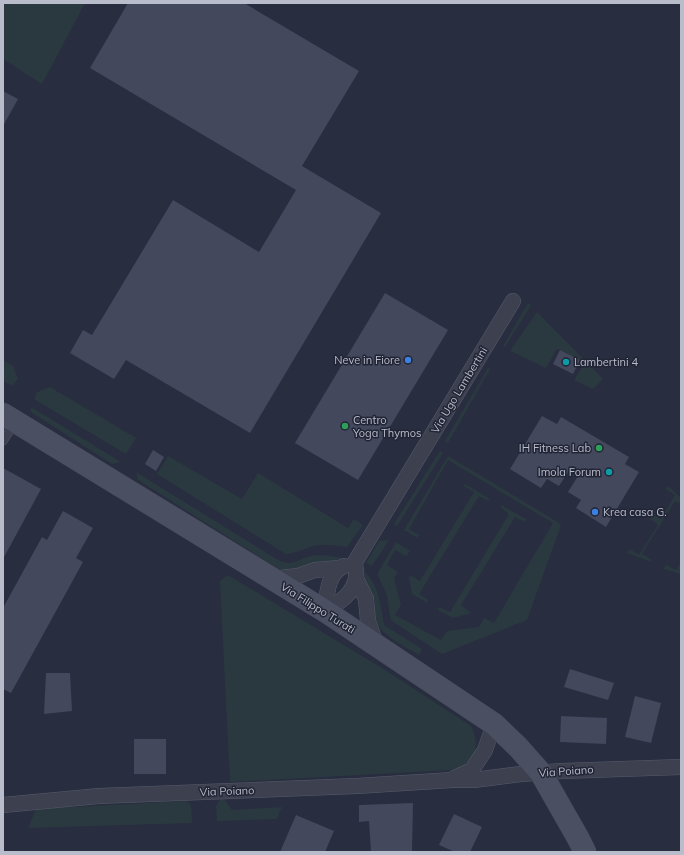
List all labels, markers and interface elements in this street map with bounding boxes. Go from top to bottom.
street label: Via Ugo Lambertini [428,344,490,436]
place label: Neve in Fiore [334,353,400,367]
marker: Neve in Fiore [403,355,413,365]
place label: Lambertini 4 [574,355,639,369]
marker: Lambertini 4 [561,357,571,367]
place label: Centro Yoga Thymos [352,413,421,440]
marker: Centro Yoga Thymos [340,421,350,431]
place label: IH Fitness Lab [519,441,591,455]
marker: IH Fitness Lab [594,443,604,453]
place label: Imola Forum [538,465,601,479]
marker: Imola Forum [604,467,614,477]
place label: Krea casa G. [603,505,667,519]
marker: Krea casa G. [590,507,600,517]
street label: Via Filippo Turati [278,579,358,637]
street label: Via Poiano [538,762,594,780]
street label: Via Poiano [199,783,255,799]

